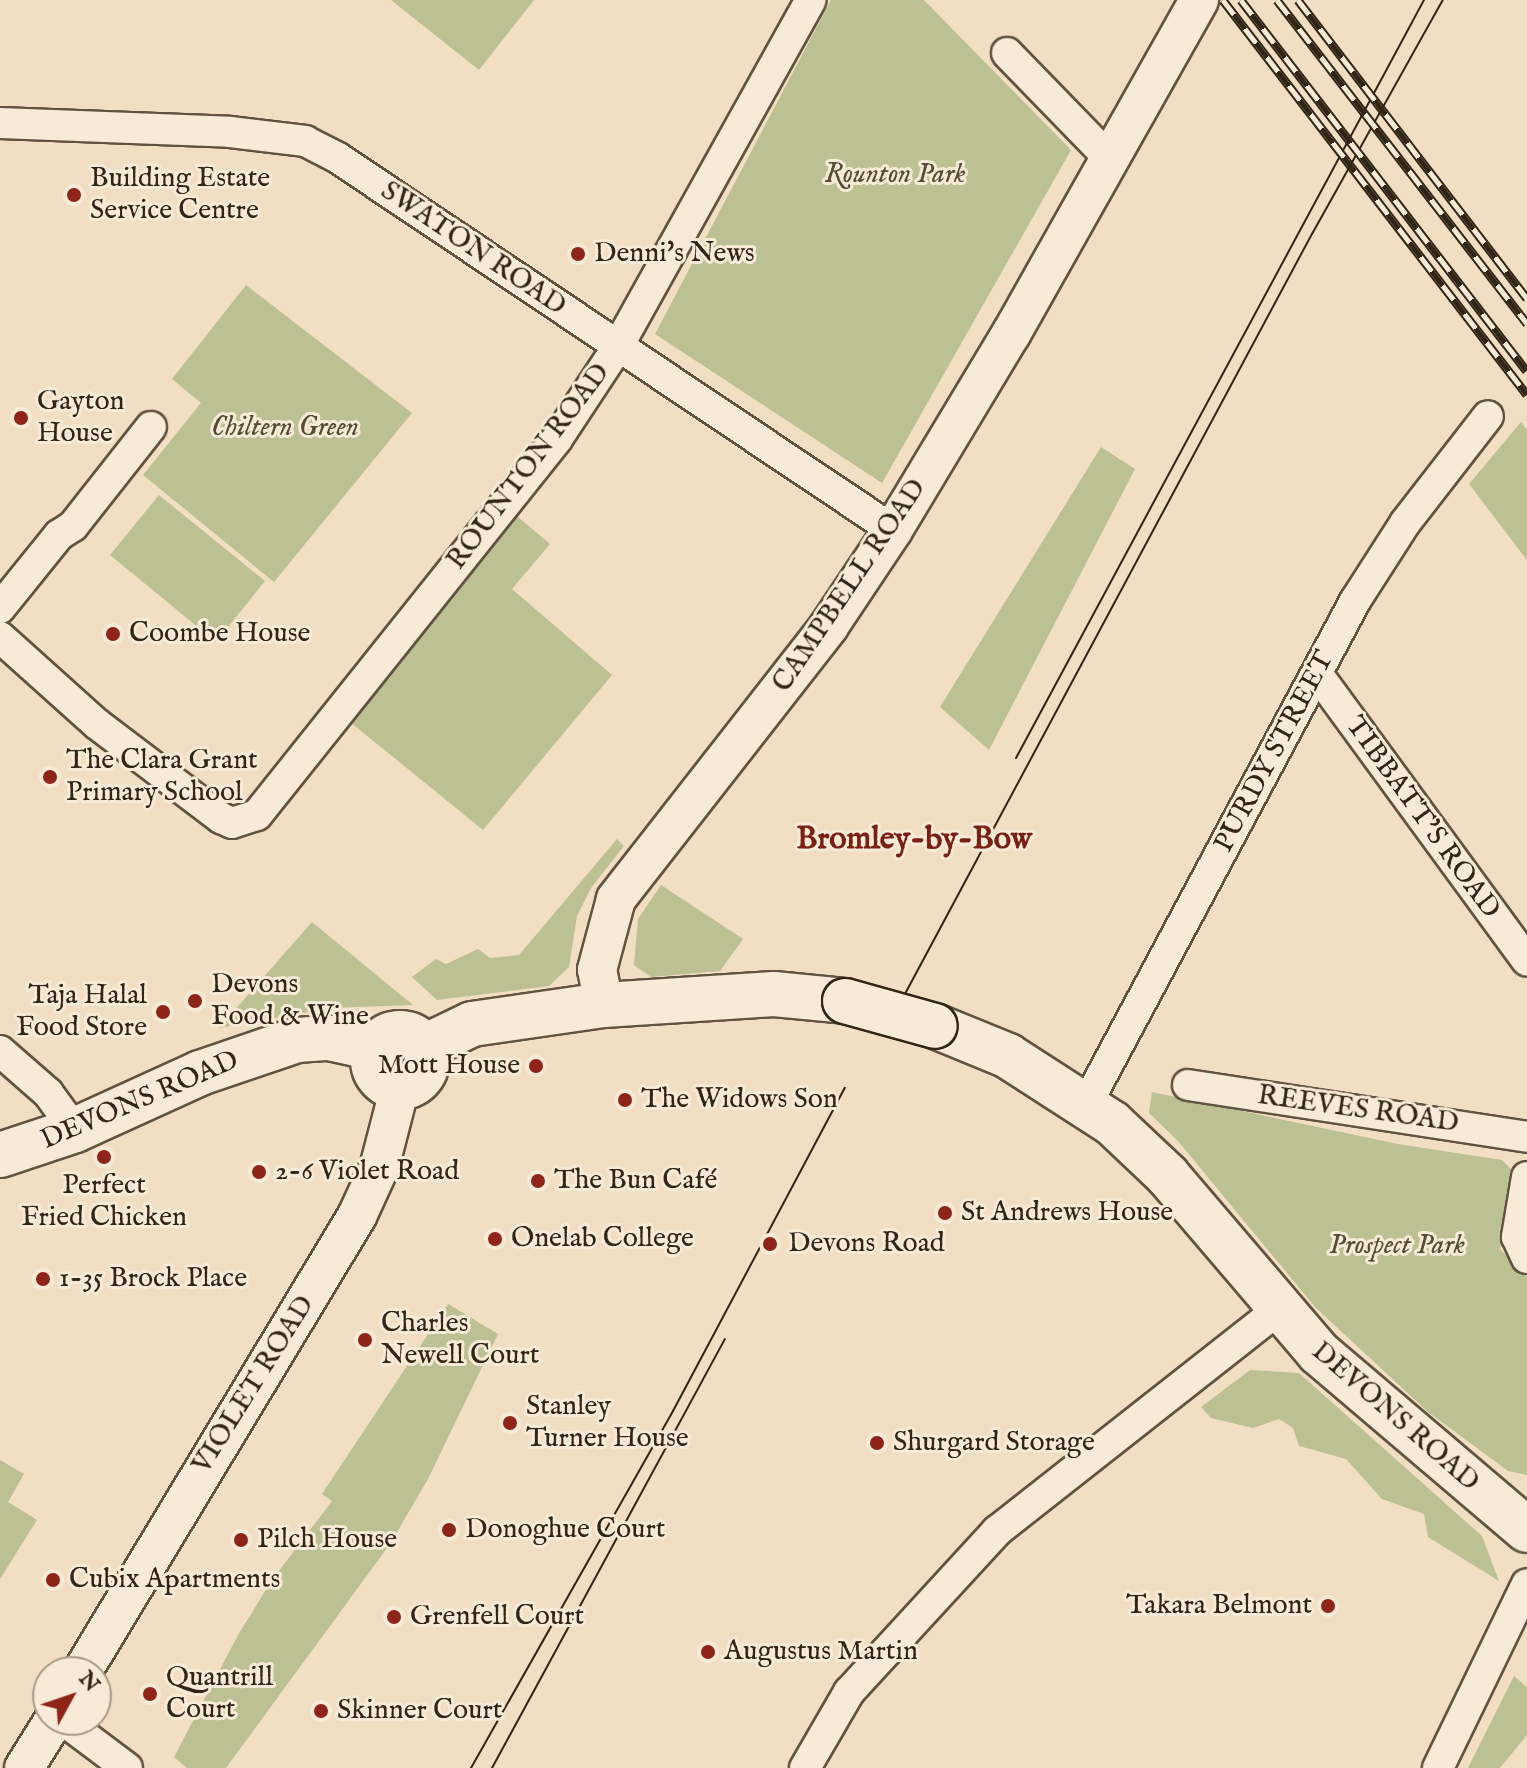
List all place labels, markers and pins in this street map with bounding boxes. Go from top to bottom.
place label: Building Estate Service Centre [90,162,270,228]
marker: Building Estate Service Centre [65,186,83,204]
place label: Denni's News [594,237,755,271]
marker: Denni's News [569,245,587,263]
place label: Gayton House [37,385,124,451]
marker: Gayton House [12,409,30,427]
place label: Coombe House [129,617,310,651]
marker: Coombe House [104,625,122,643]
place label: The Clara Grant Primary School [66,744,258,810]
marker: The Clara Grant Primary School [41,768,59,786]
place label: Devons Food & Wine [211,968,369,1034]
place label: Taja Halal Food Store [16,979,147,1045]
marker: Devons Food & Wine [186,992,204,1010]
marker: Taja Halal Food Store [154,1003,172,1021]
place label: Mott House [378,1049,520,1083]
marker: Mott House [527,1057,545,1075]
place label: The Widows Son [641,1083,838,1117]
marker: The Widows Son [616,1091,634,1109]
marker: Perfect Fried Chicken [95,1148,113,1166]
place label: 2-6 Violet Road [275,1155,459,1189]
marker: 2-6 Violet Road [250,1163,268,1181]
place label: The Bun Café [554,1164,717,1198]
place label: Perfect Fried Chicken [21,1169,187,1235]
marker: The Bun Café [529,1172,547,1190]
place label: St Andrews House [961,1196,1173,1230]
marker: St Andrews House [936,1204,954,1222]
place label: Onelab College [511,1222,694,1256]
place label: Devons Road [788,1227,945,1261]
marker: Onelab College [486,1230,504,1248]
marker: Devons Road [759,1233,781,1255]
place label: 1-35 Brock Place [59,1262,247,1296]
marker: 1-35 Brock Place [34,1270,52,1288]
place label: Charles Newell Court [381,1307,539,1373]
marker: Charles Newell Court [356,1331,374,1349]
place label: Stanley Turner House [526,1390,689,1456]
marker: Stanley Turner House [501,1414,519,1432]
place label: Shurgard Storage [893,1426,1095,1460]
marker: Shurgard Storage [868,1434,886,1452]
place label: Donoghue Court [465,1513,665,1547]
marker: Donoghue Court [440,1521,458,1539]
place label: Pilch House [257,1523,397,1557]
marker: Pilch House [232,1531,250,1549]
place label: Cubix Apartments [69,1563,280,1597]
marker: Cubix Apartments [44,1571,62,1589]
place label: Takara Belmont [1126,1589,1312,1623]
marker: Takara Belmont [1319,1597,1337,1615]
place label: Grenfell Court [410,1600,584,1634]
marker: Grenfell Court [385,1608,403,1626]
place label: Augustus Martin [724,1635,918,1669]
marker: Augustus Martin [699,1643,717,1661]
place label: Quantrill Court [166,1661,273,1727]
marker: Quantrill Court [141,1685,159,1703]
place label: Skinner Court [337,1694,502,1728]
marker: Skinner Court [312,1702,330,1720]

